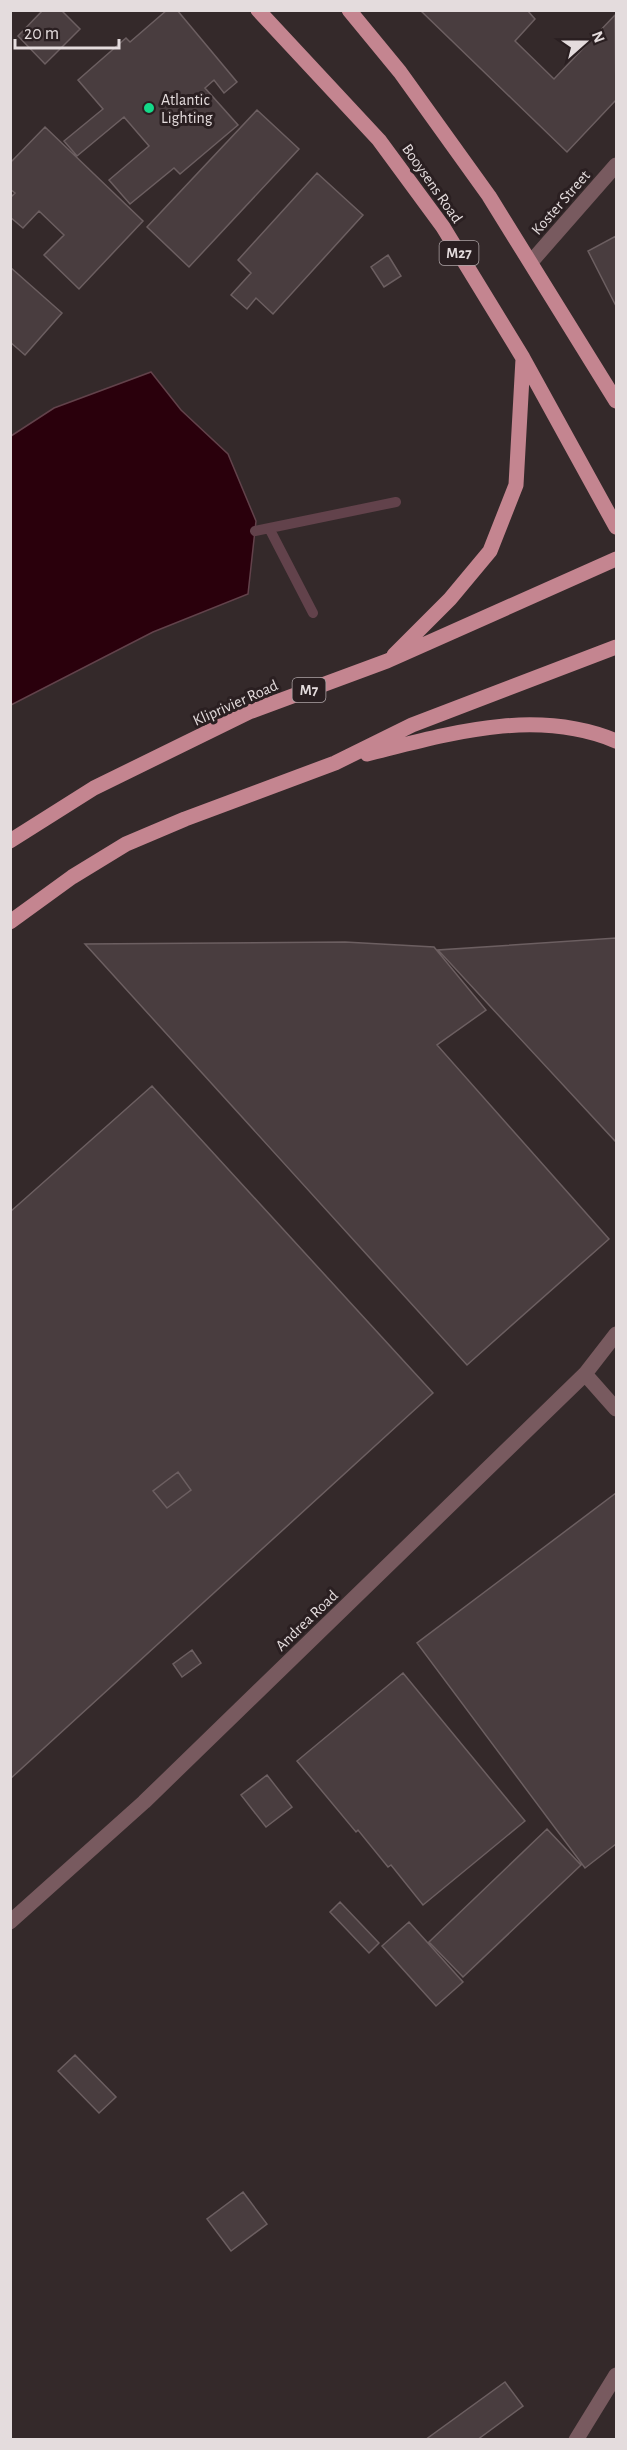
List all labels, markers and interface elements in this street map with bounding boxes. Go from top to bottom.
scale bar [15,12,118,50]
north arrow [555,12,615,72]
text: 20 m [24,25,59,43]
text: N [589,29,608,45]
place label: Atlantic Lighting [161,92,213,126]
marker: Atlantic Lighting [142,101,156,115]
street label: Booysens Road [398,141,465,227]
street label: Koster Street [529,167,593,238]
road number: M27 [440,241,478,265]
street label: Kliprivier Road [190,677,280,729]
road number: M7 [292,678,326,702]
street label: Andrea Road [272,1587,341,1654]

